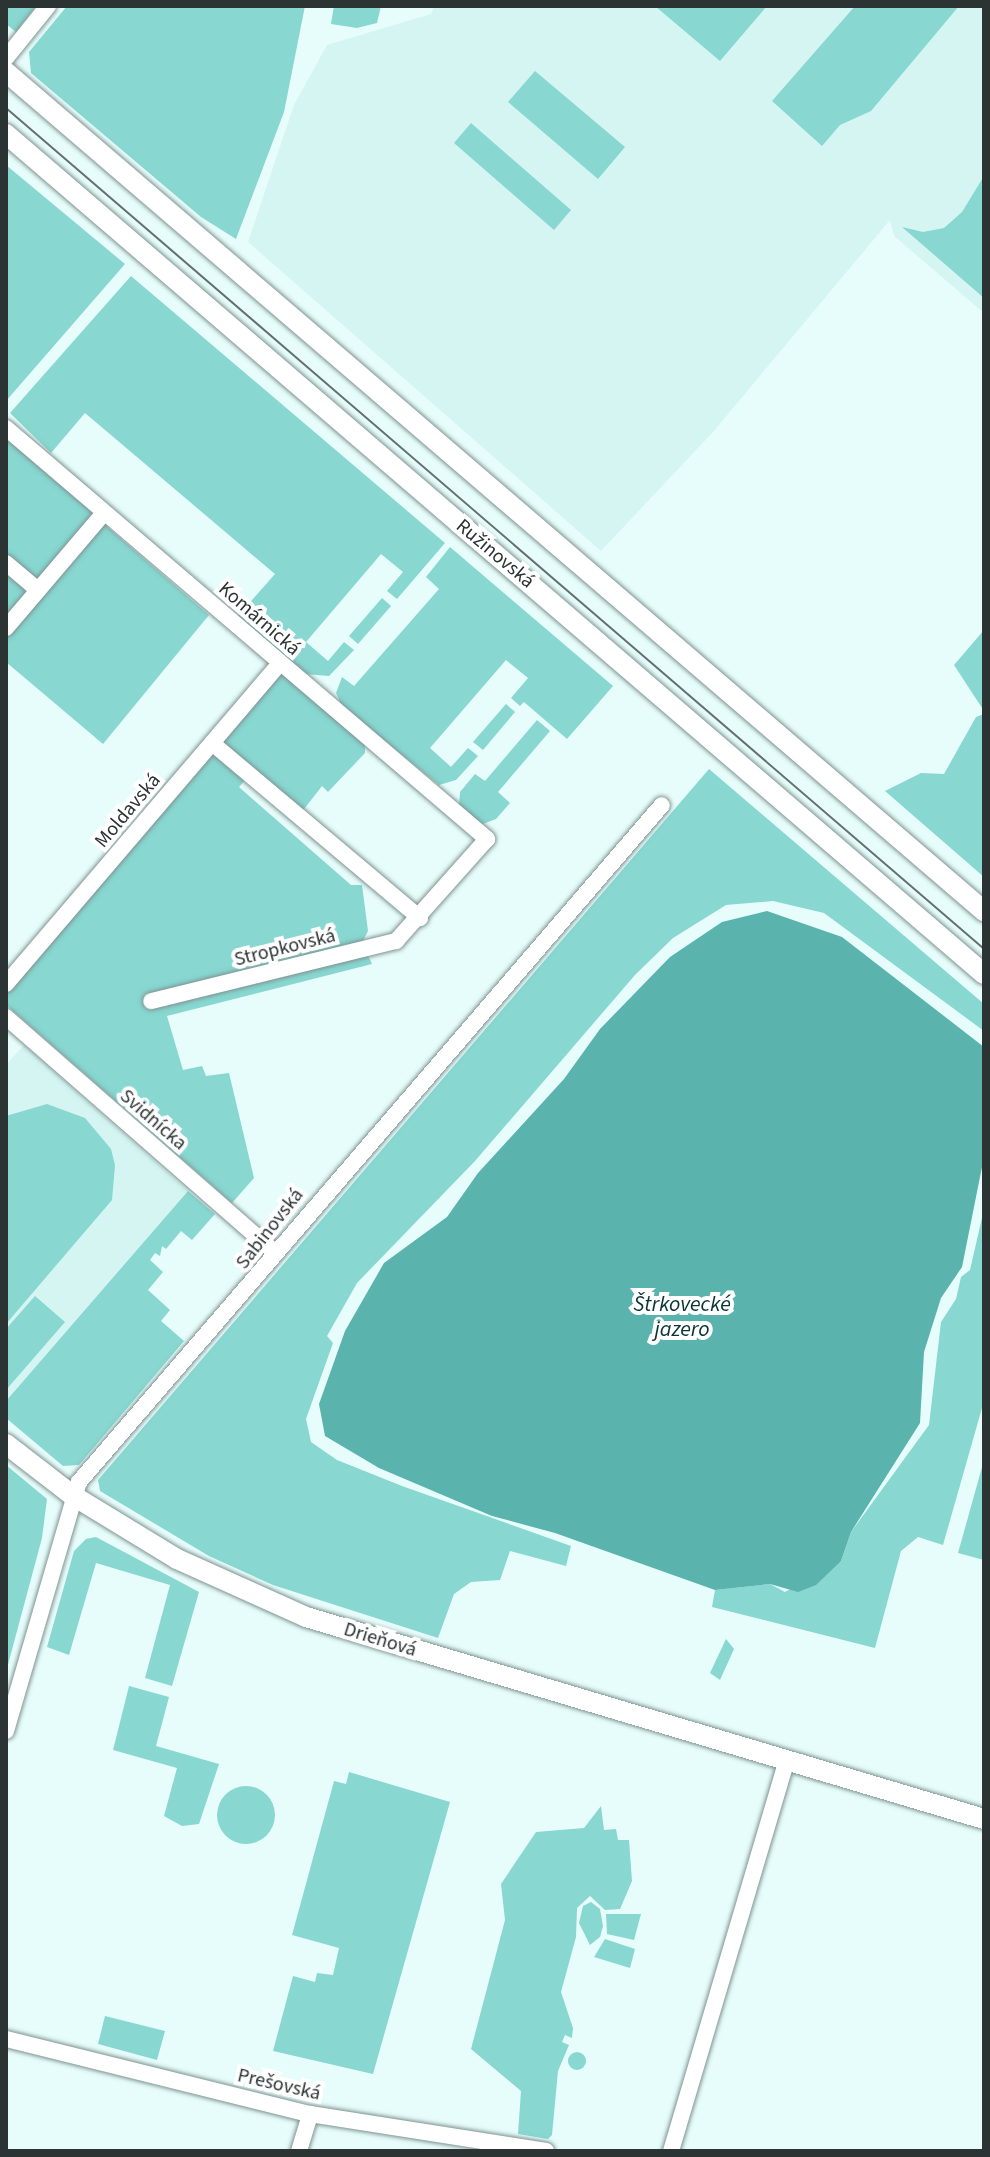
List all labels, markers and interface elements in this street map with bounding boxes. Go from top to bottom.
street label: Ružinovská [451,514,539,594]
street label: Komárnická [213,577,305,661]
street label: Moldavská [90,769,166,853]
street label: Stropkovská [232,924,338,972]
street label: Svidnícka [115,1084,191,1156]
street label: Sabinovská [231,1184,309,1274]
water label: Štrkovecké jazero [633,1291,731,1342]
street label: Drieňová [341,1618,419,1662]
street label: Prešovská [235,2064,323,2106]

